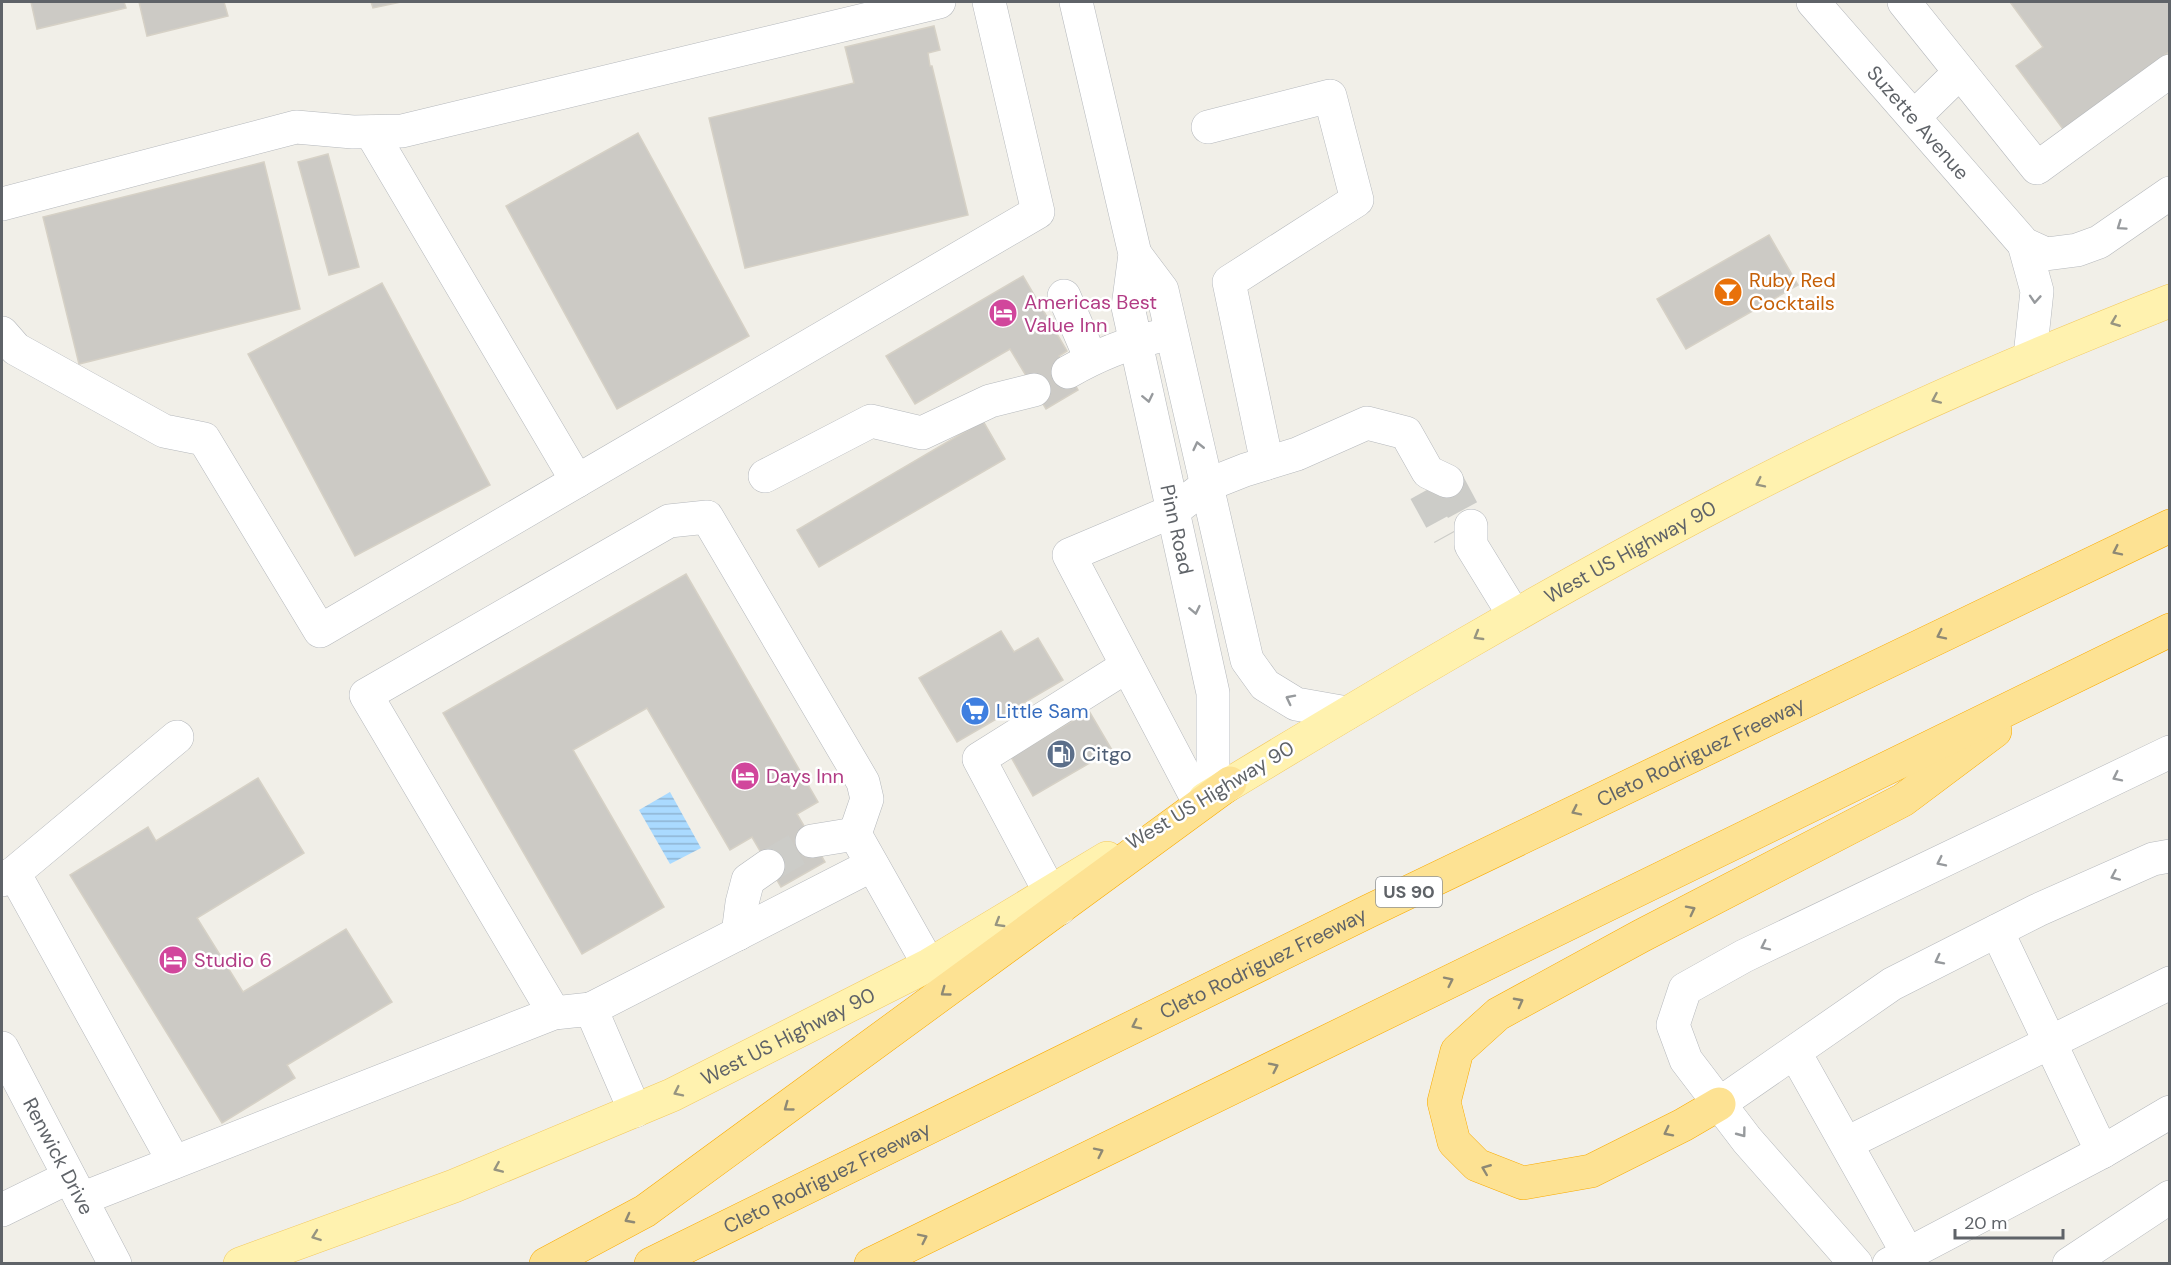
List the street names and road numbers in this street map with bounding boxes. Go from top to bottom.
street label: Suzette Avenue [1861,60,1975,185]
street label: Pinn Road [1154,482,1199,577]
street label: West US Highway 90 [1540,494,1721,609]
street label: Cleto Rodriguez Freeway [1592,691,1809,813]
street label: West US Highway 90 [1121,734,1299,856]
road number: US 90 [1376,877,1442,907]
street label: Cleto Rodriguez Freeway [1155,901,1371,1025]
street label: West US Highway 90 [697,981,879,1091]
street label: Renwick Drive [17,1093,100,1219]
street label: Cleto Rodriguez Freeway [719,1116,935,1239]

